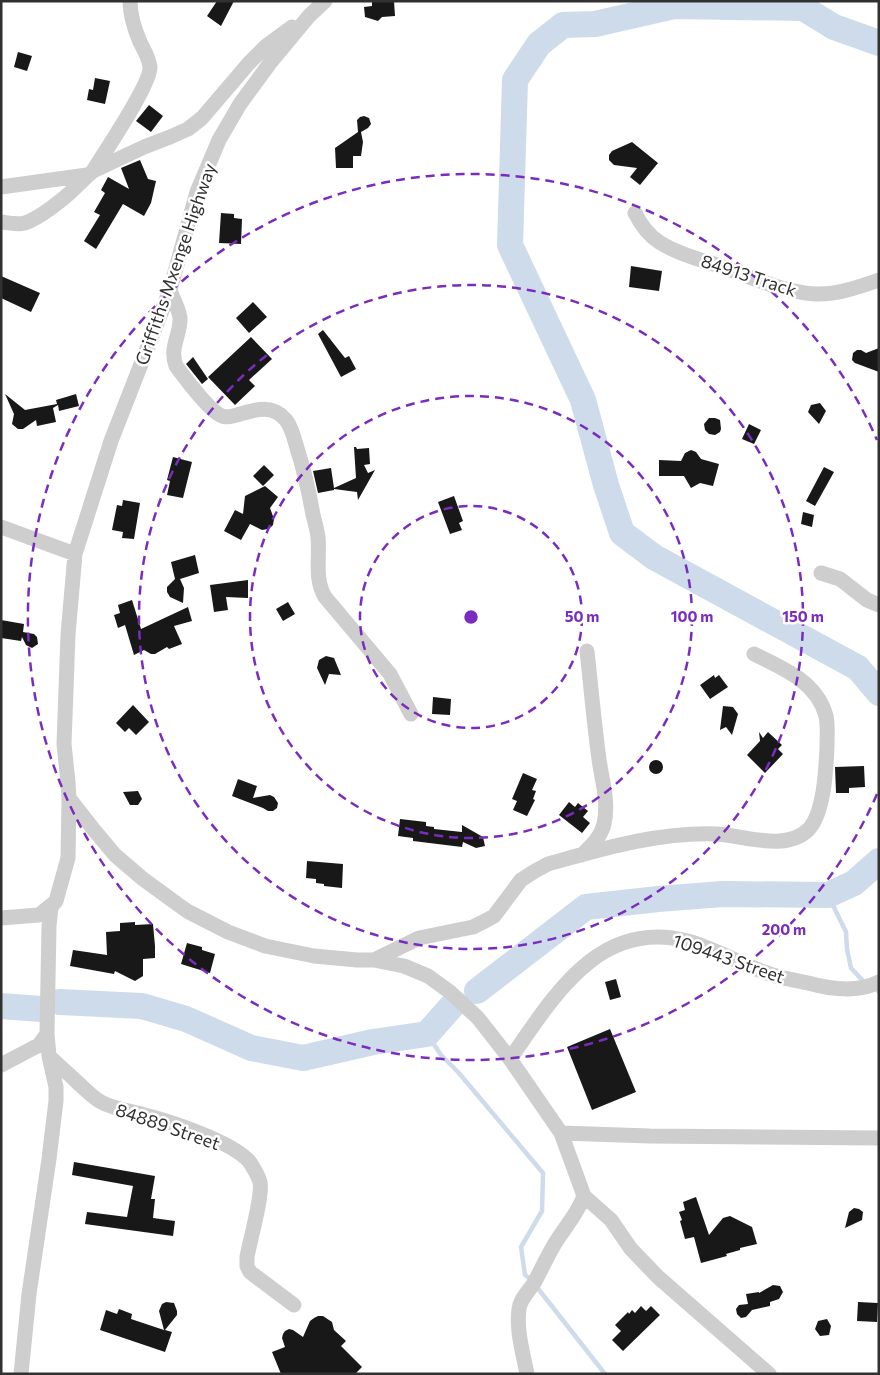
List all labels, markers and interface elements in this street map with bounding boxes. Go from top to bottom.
street label: Griffiths Mxenge Highway [130,160,220,368]
street label: 84913 Track [698,249,800,301]
text: 50 m [565,607,599,625]
text: 100 m [671,607,713,625]
text: 150 m [782,607,824,625]
centre of rings [462,608,480,626]
text: 200 m [762,920,806,938]
street label: 109443 Street [670,929,788,987]
street label: 84889 Street [113,1098,223,1154]

